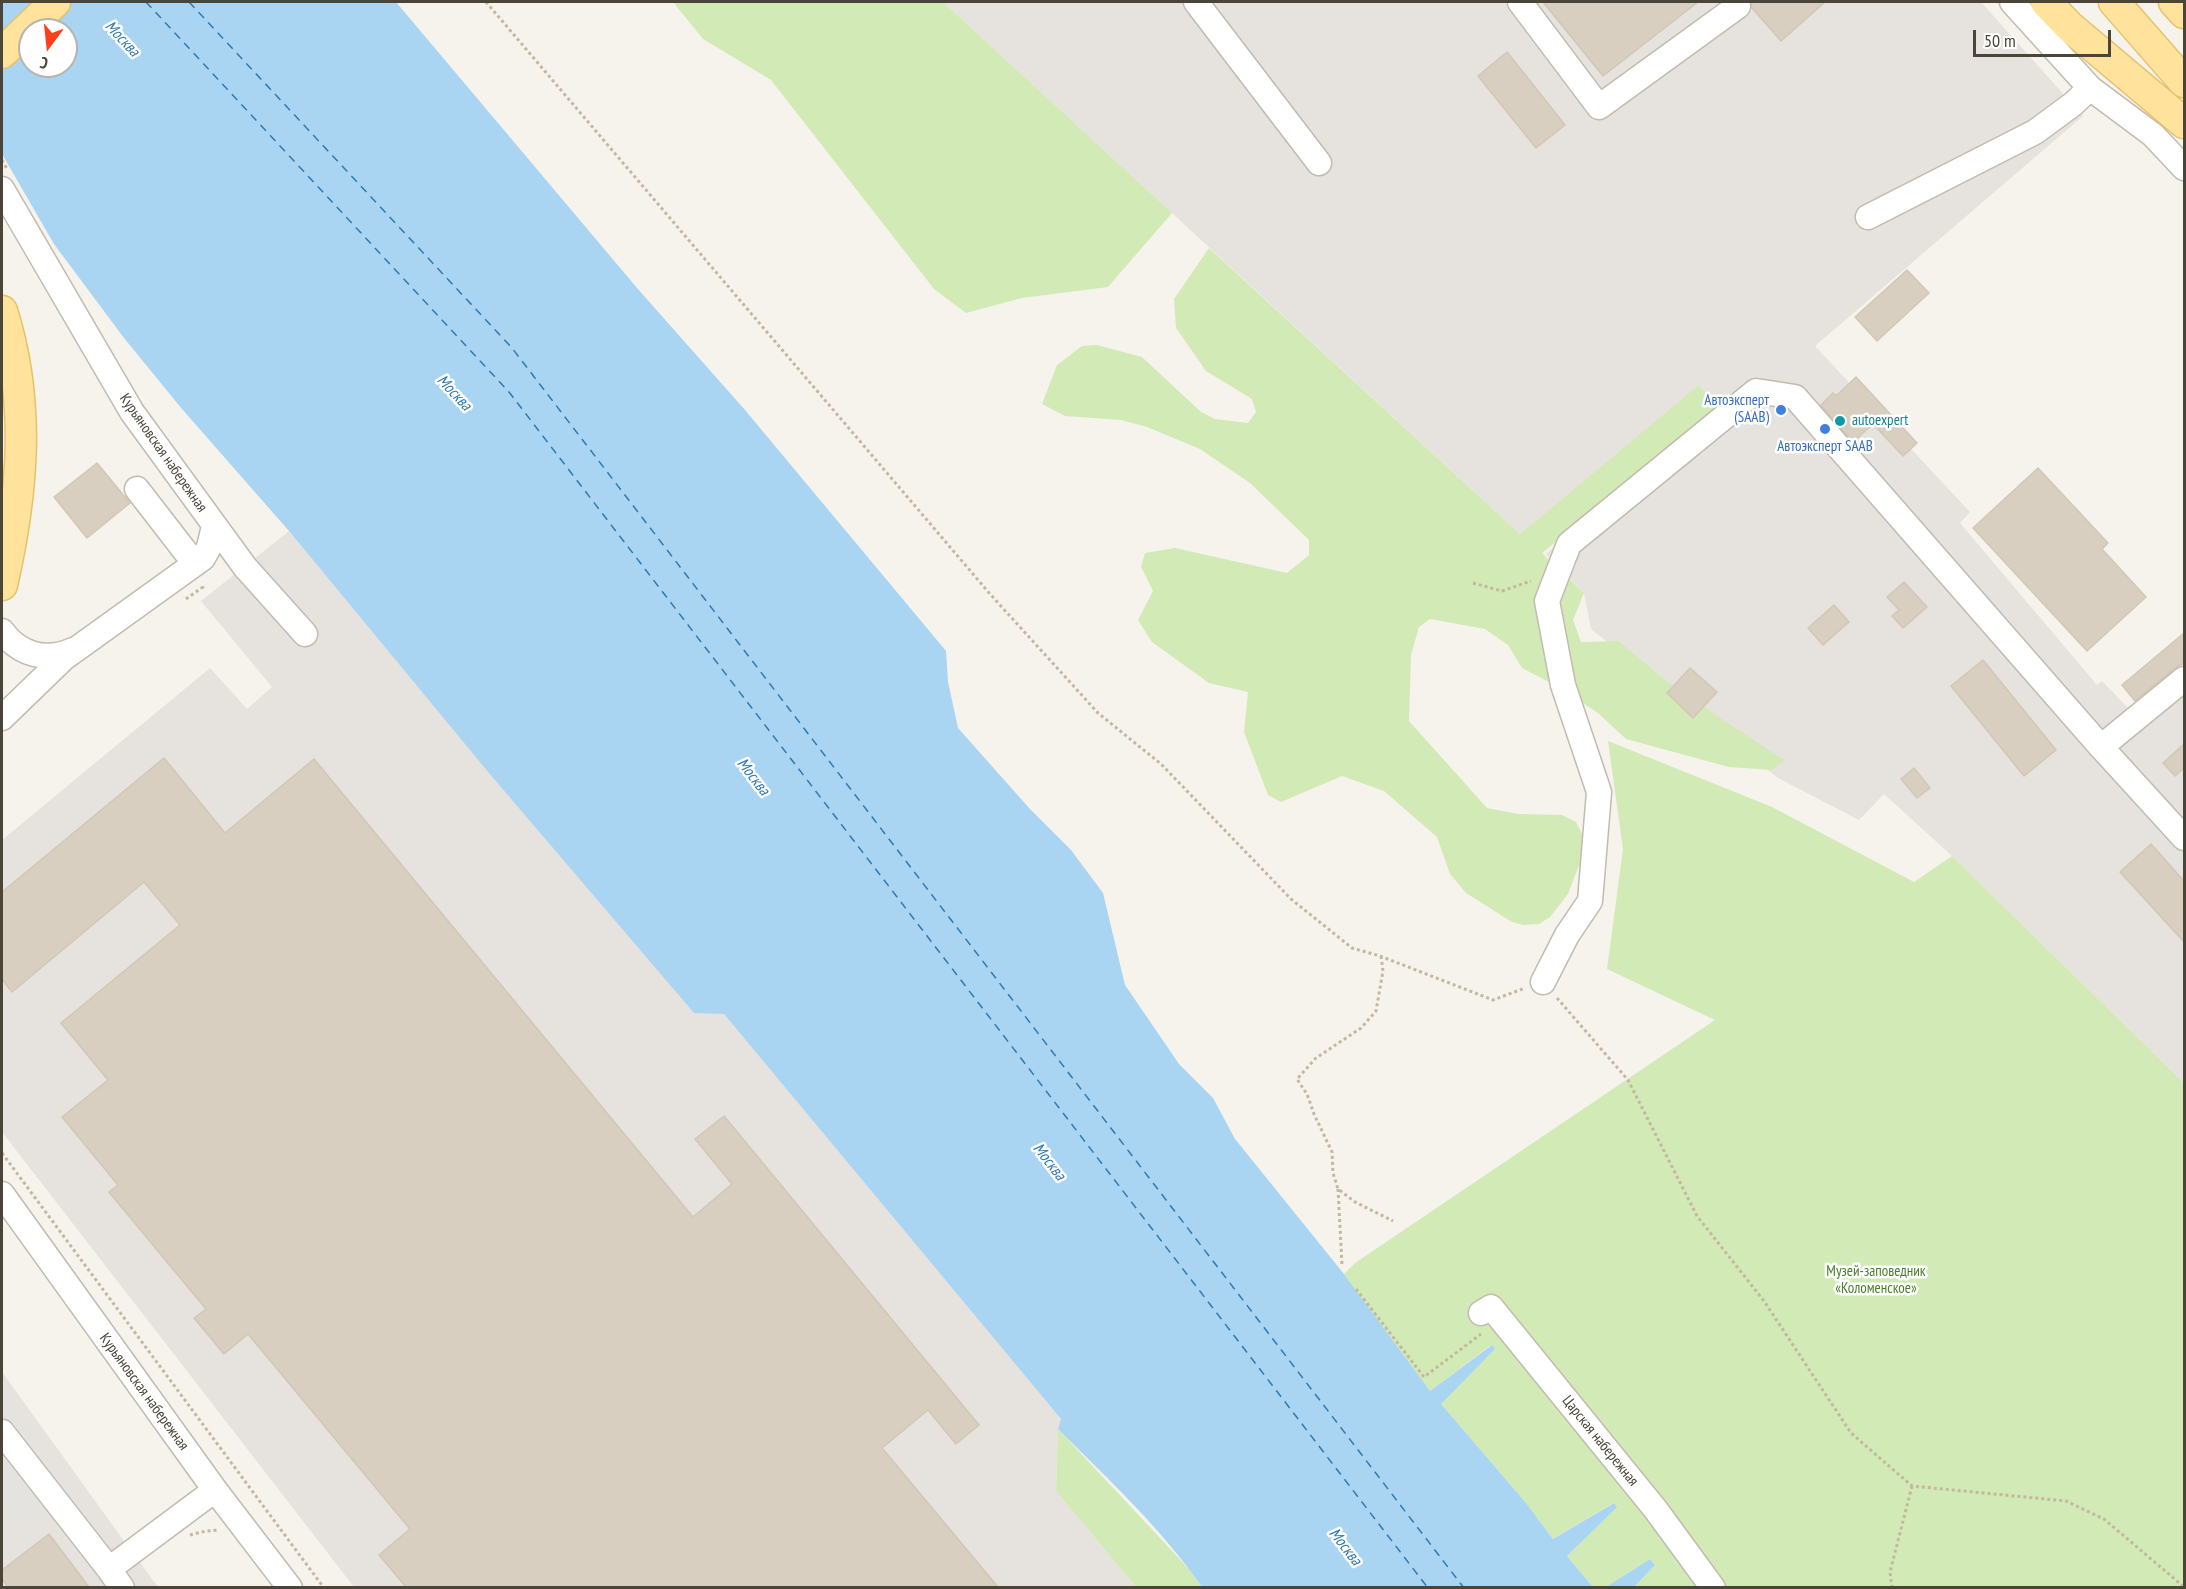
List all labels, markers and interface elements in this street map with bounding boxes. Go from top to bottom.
water label: Москва [101,17,143,61]
north arrow [18,18,78,78]
scale bar [1976,18,2114,56]
text: 50 m [1984,29,2016,52]
text: С [38,53,50,74]
water label: Москва [433,371,475,415]
street label: Курьяновская набережная [115,390,211,516]
place label: Автоэксперт (SAAB) [1704,392,1769,427]
marker: Автоэксперт (SAAB) [1774,403,1788,417]
place label: autoexpert [1852,412,1908,430]
marker: autoexpert [1833,414,1847,428]
marker: Автоэксперт SAAB [1818,422,1832,436]
place label: Автоэксперт SAAB [1777,438,1873,456]
water label: Москва [733,755,773,799]
water label: Москва [1029,1140,1069,1184]
park label: Музей-заповедник «Коломенское» [1826,1263,1926,1298]
street label: Курьяновская набережная [95,1330,193,1454]
street label: Царская набережная [1558,1392,1642,1490]
water label: Москва [1325,1525,1365,1569]

